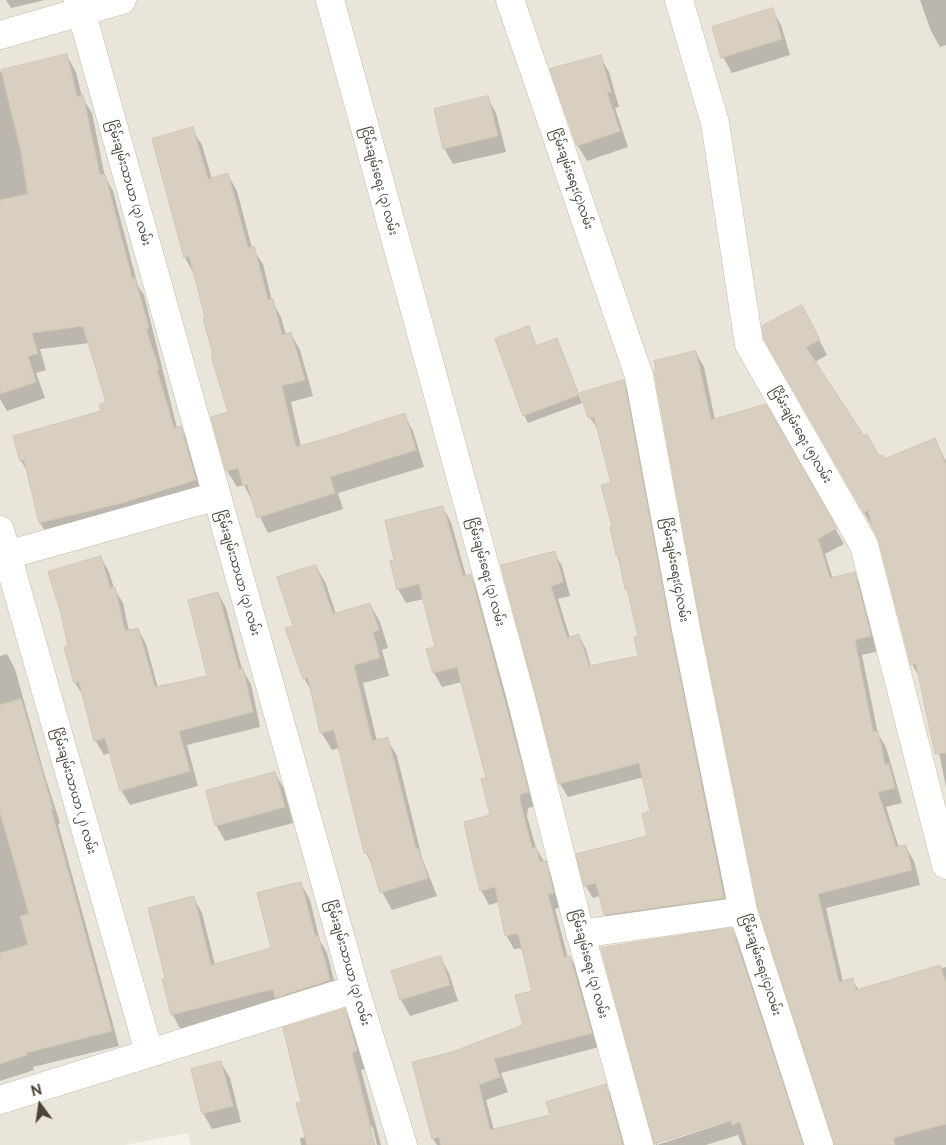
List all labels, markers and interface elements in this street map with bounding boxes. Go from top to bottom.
street label: ငြိမ်းချမ်းသာယာ (၃) လမ်း [104,119,154,247]
street label: ငြိမ်းချမ်းရေး (၃) လမ်း [358,125,400,237]
street label: ငြိမ်းချမ်းရေး(၄)လမ်း [548,127,596,231]
street label: ငြိမ်းချမ်းရေး (၅)လမ်း [767,384,835,486]
street label: ငြိမ်းချမ်းသာယာ (၃) လမ်း [213,509,263,637]
street label: ငြိမ်းချမ်းရေး (၃) လမ်း [465,516,507,628]
street label: ငြိမ်းချမ်းရေး(၄)လမ်း [659,517,691,623]
street label: ငြိမ်းချမ်းသာယာ (၂) လမ်း [49,726,99,856]
street label: ငြိမ်းချမ်းသာယာ (၃) လမ်း [323,899,373,1027]
street label: ငြိမ်းချမ်းရေး (၃) လမ်း [568,908,610,1020]
street label: ငြိမ်းချမ်းရေး(၄)လမ်း [738,912,784,1018]
north arrow [15,1080,65,1130]
text: N [29,1081,43,1100]

